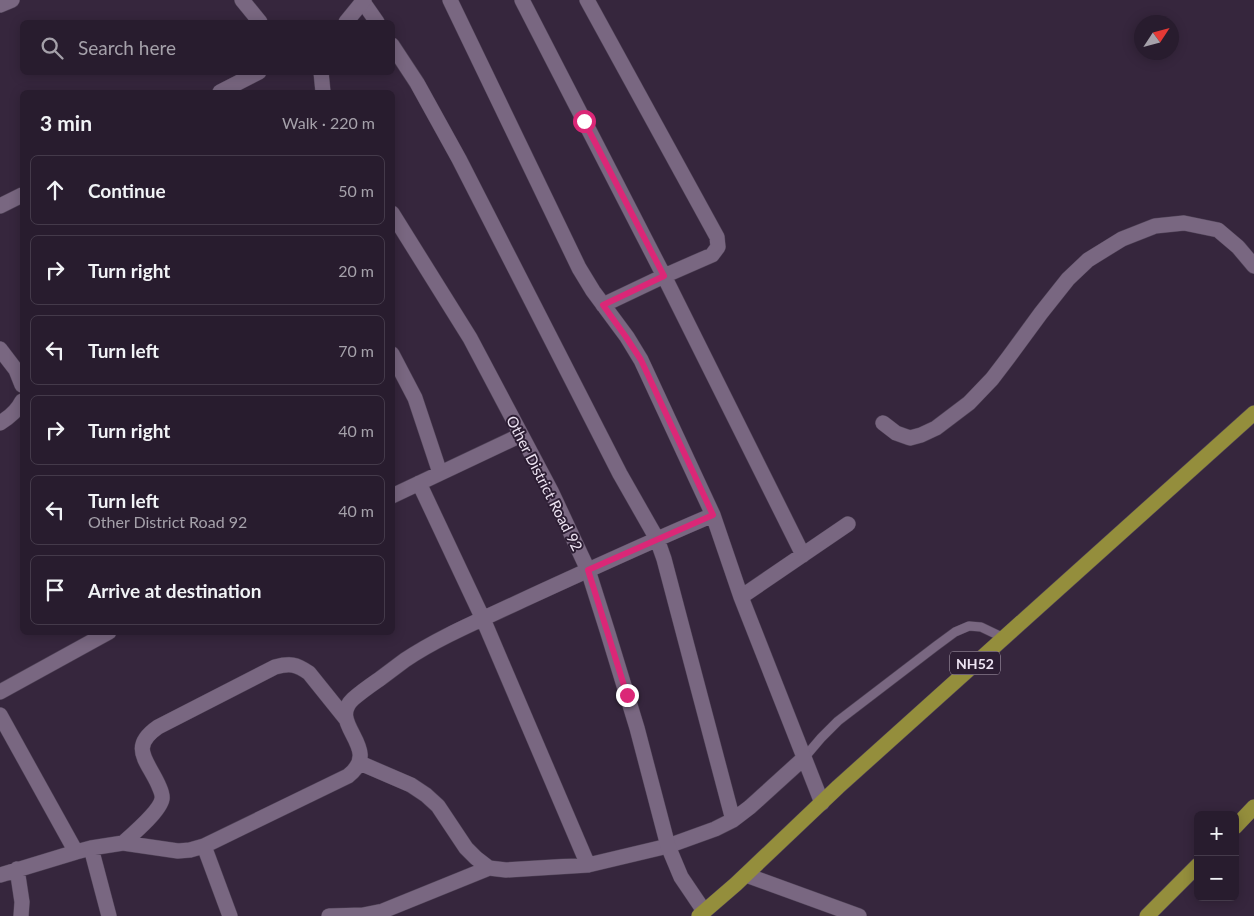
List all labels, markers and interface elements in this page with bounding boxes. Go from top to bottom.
north arrow [1134,15,1179,60]
search box [20,20,395,75]
icon: search [38,34,66,62]
text: Search here [78,36,176,59]
text: 3 min [40,110,92,135]
route start [573,110,596,133]
text: Walk · 220 m [282,113,375,132]
icon: ahead [41,176,69,204]
text: Continue [88,179,166,202]
text: 50 m [338,181,374,200]
icon: right [41,256,69,284]
text: Turn right [88,259,170,282]
text: 20 m [338,261,374,280]
icon: left [41,336,69,364]
text: Turn left [88,339,159,362]
text: 70 m [338,341,374,360]
street label: Other District Road 92 [503,412,587,554]
icon: right [41,416,69,444]
text: Turn right [88,419,170,442]
text: 40 m [338,421,374,440]
text: Turn left [88,489,159,512]
icon: left [41,496,69,524]
text: 40 m [338,501,374,520]
text: Other District Road 92 [88,512,247,531]
icon: arrive [41,576,69,604]
text: Arrive at destination [88,579,261,602]
road number: NH52 [950,651,1000,674]
route end [616,684,639,707]
map controls [1194,811,1239,901]
button: + [1194,811,1239,856]
button: − [1194,856,1239,901]

